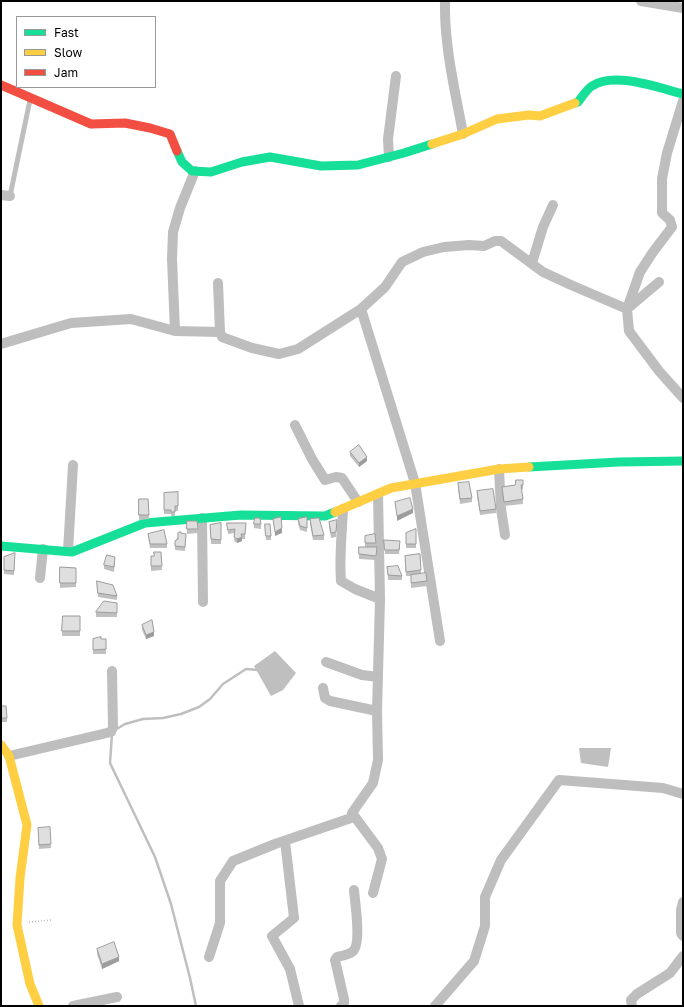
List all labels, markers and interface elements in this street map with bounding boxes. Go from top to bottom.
legend [16,16,156,88]
text: Fast [54,25,79,40]
text: Slow [54,45,82,60]
text: Jam [54,65,78,80]

